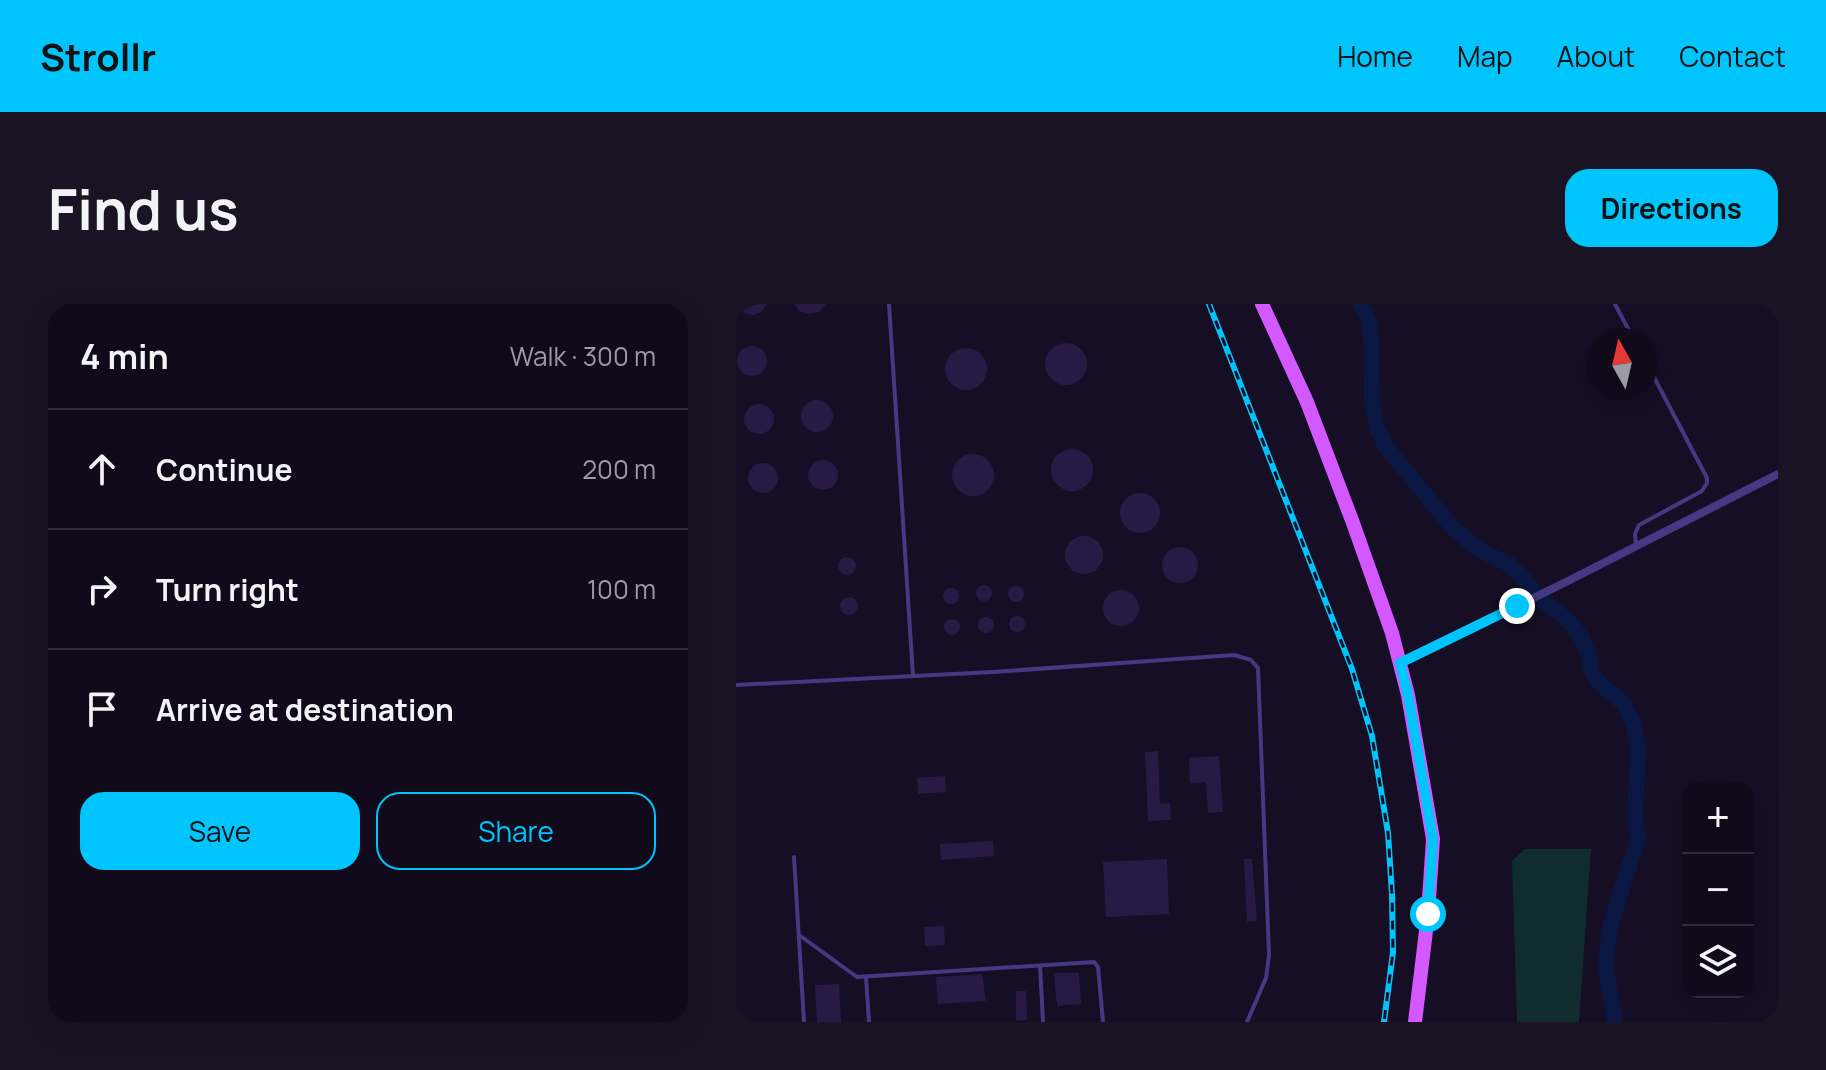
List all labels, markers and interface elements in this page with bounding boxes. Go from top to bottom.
text: Strollr [40,30,156,82]
text: Home [1337,37,1413,75]
text: Map [1457,37,1513,75]
text: About [1557,37,1635,75]
text: Contact [1679,37,1786,75]
button: Directions [1565,169,1778,247]
text: Find us [48,170,239,247]
north arrow [1586,328,1658,400]
text: 4 min [80,333,169,379]
text: Walk · 300 m [510,338,656,374]
icon: ahead [80,447,124,491]
text: Continue [156,449,292,490]
text: 200 m [582,451,656,487]
icon: right [80,567,124,611]
text: Turn right [156,569,299,610]
text: 100 m [587,571,656,607]
route end [1499,588,1535,624]
icon: arrive [80,687,124,731]
text: Arrive at destination [156,689,454,730]
map controls [1682,782,1754,998]
button: + [1682,782,1754,854]
button: Save [80,792,360,870]
button: Share [376,792,656,870]
button: − [1682,854,1754,926]
route start [1410,896,1446,932]
button: layers [1682,926,1754,998]

